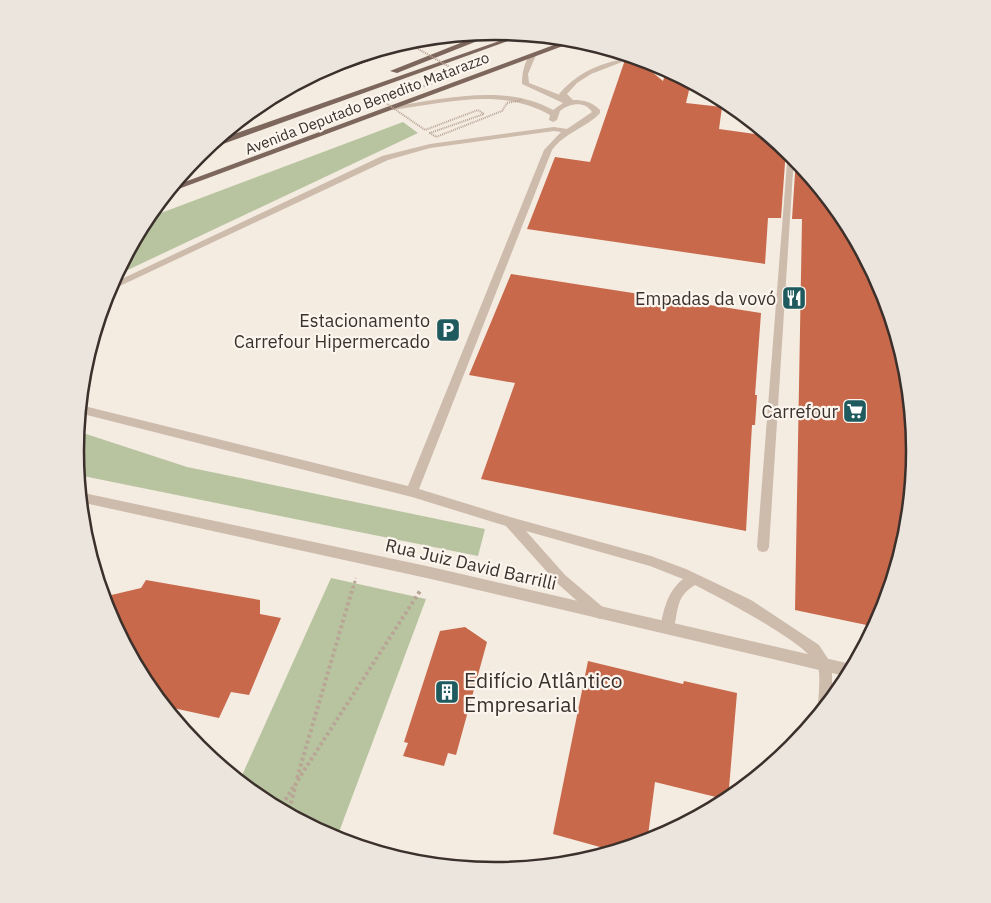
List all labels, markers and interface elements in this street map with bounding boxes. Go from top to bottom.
street label: Avenida Deputado Benedito Matarazzo [242,47,492,159]
restaurant icon: Empadas da vovó [781,285,807,311]
place label: Empadas da vovó [635,287,776,310]
place label: Estacionamento Carrefour Hipermercado [234,309,430,353]
parking icon: Estacionamento Carrefour Hipermercado [435,317,461,343]
supermarket icon: Carrefour [842,398,868,424]
place label: Carrefour [762,400,838,423]
street label: Rua Juiz David Barrilli [383,533,559,595]
place label: Edifício Atlântico Empresarial [464,666,622,718]
building icon: Edifício Atlântico Empresarial [434,679,460,705]

